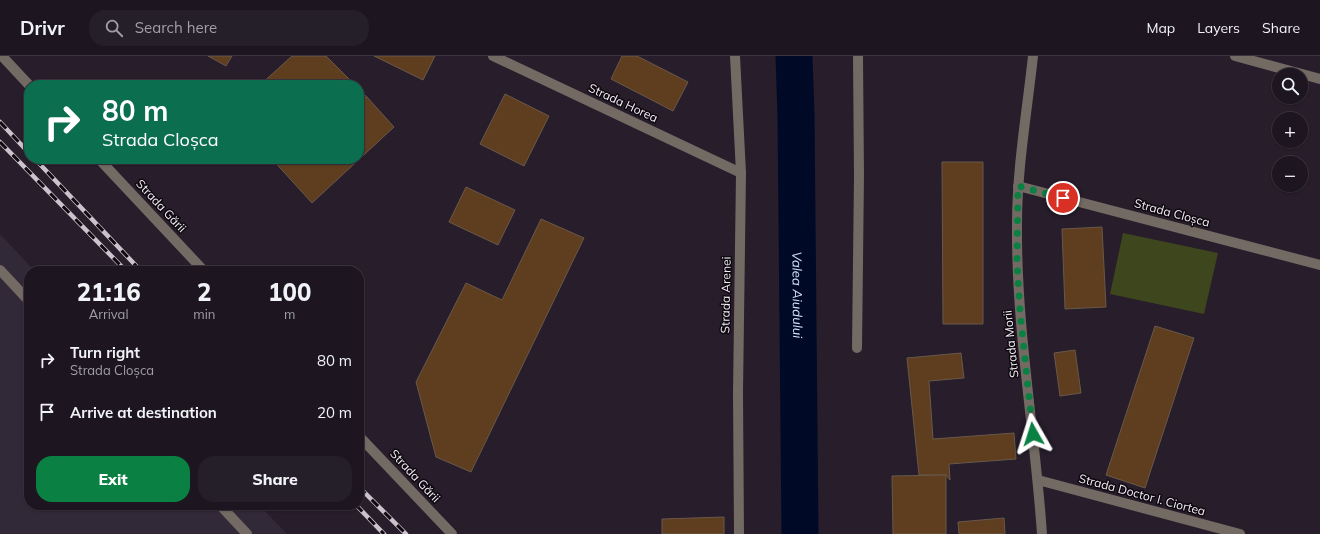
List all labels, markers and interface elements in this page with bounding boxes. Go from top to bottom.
search box [89,10,369,46]
text: Drivr [20,16,65,40]
icon: search [103,17,125,39]
text: Search here [135,18,217,37]
text: Map [1146,19,1175,37]
text: Layers [1197,19,1240,37]
text: Share [1262,19,1300,37]
map controls [1272,68,1308,192]
button: search [1272,68,1308,104]
street label: Strada Horea [586,80,660,125]
text: 80 m [102,93,168,128]
icon: right [36,96,88,148]
button: + [1272,112,1308,148]
text: Strada Cloșca [102,128,218,151]
button: − [1272,156,1308,192]
street label: Strada Gării [133,176,190,235]
pin [1046,181,1080,215]
icon: arrive [1052,187,1074,209]
street label: Strada Cloșca [1132,195,1212,231]
water label: Valea Aiudului [789,251,806,339]
street label: Strada Arenei [717,256,734,333]
text: 21:16 [77,277,141,307]
text: 2 [197,277,212,307]
text: 100 [268,277,311,307]
text: Arrival [89,306,129,322]
text: min [193,306,215,322]
text: m [284,306,295,322]
street label: Strada Morii [999,309,1022,379]
text: Turn right [70,343,140,362]
icon: right [36,349,58,371]
text: 80 m [317,351,352,370]
text: Strada Cloșca [70,362,154,378]
icon: arrive [36,401,58,423]
text: Arrive at destination [70,403,217,422]
text: 20 m [317,403,352,422]
position arrow [1012,413,1054,455]
street label: Strada Gării [387,446,444,505]
button: Exit [36,456,190,502]
button: Share [198,456,352,502]
street label: Strada Doctor I. Ciortea [1077,470,1207,519]

